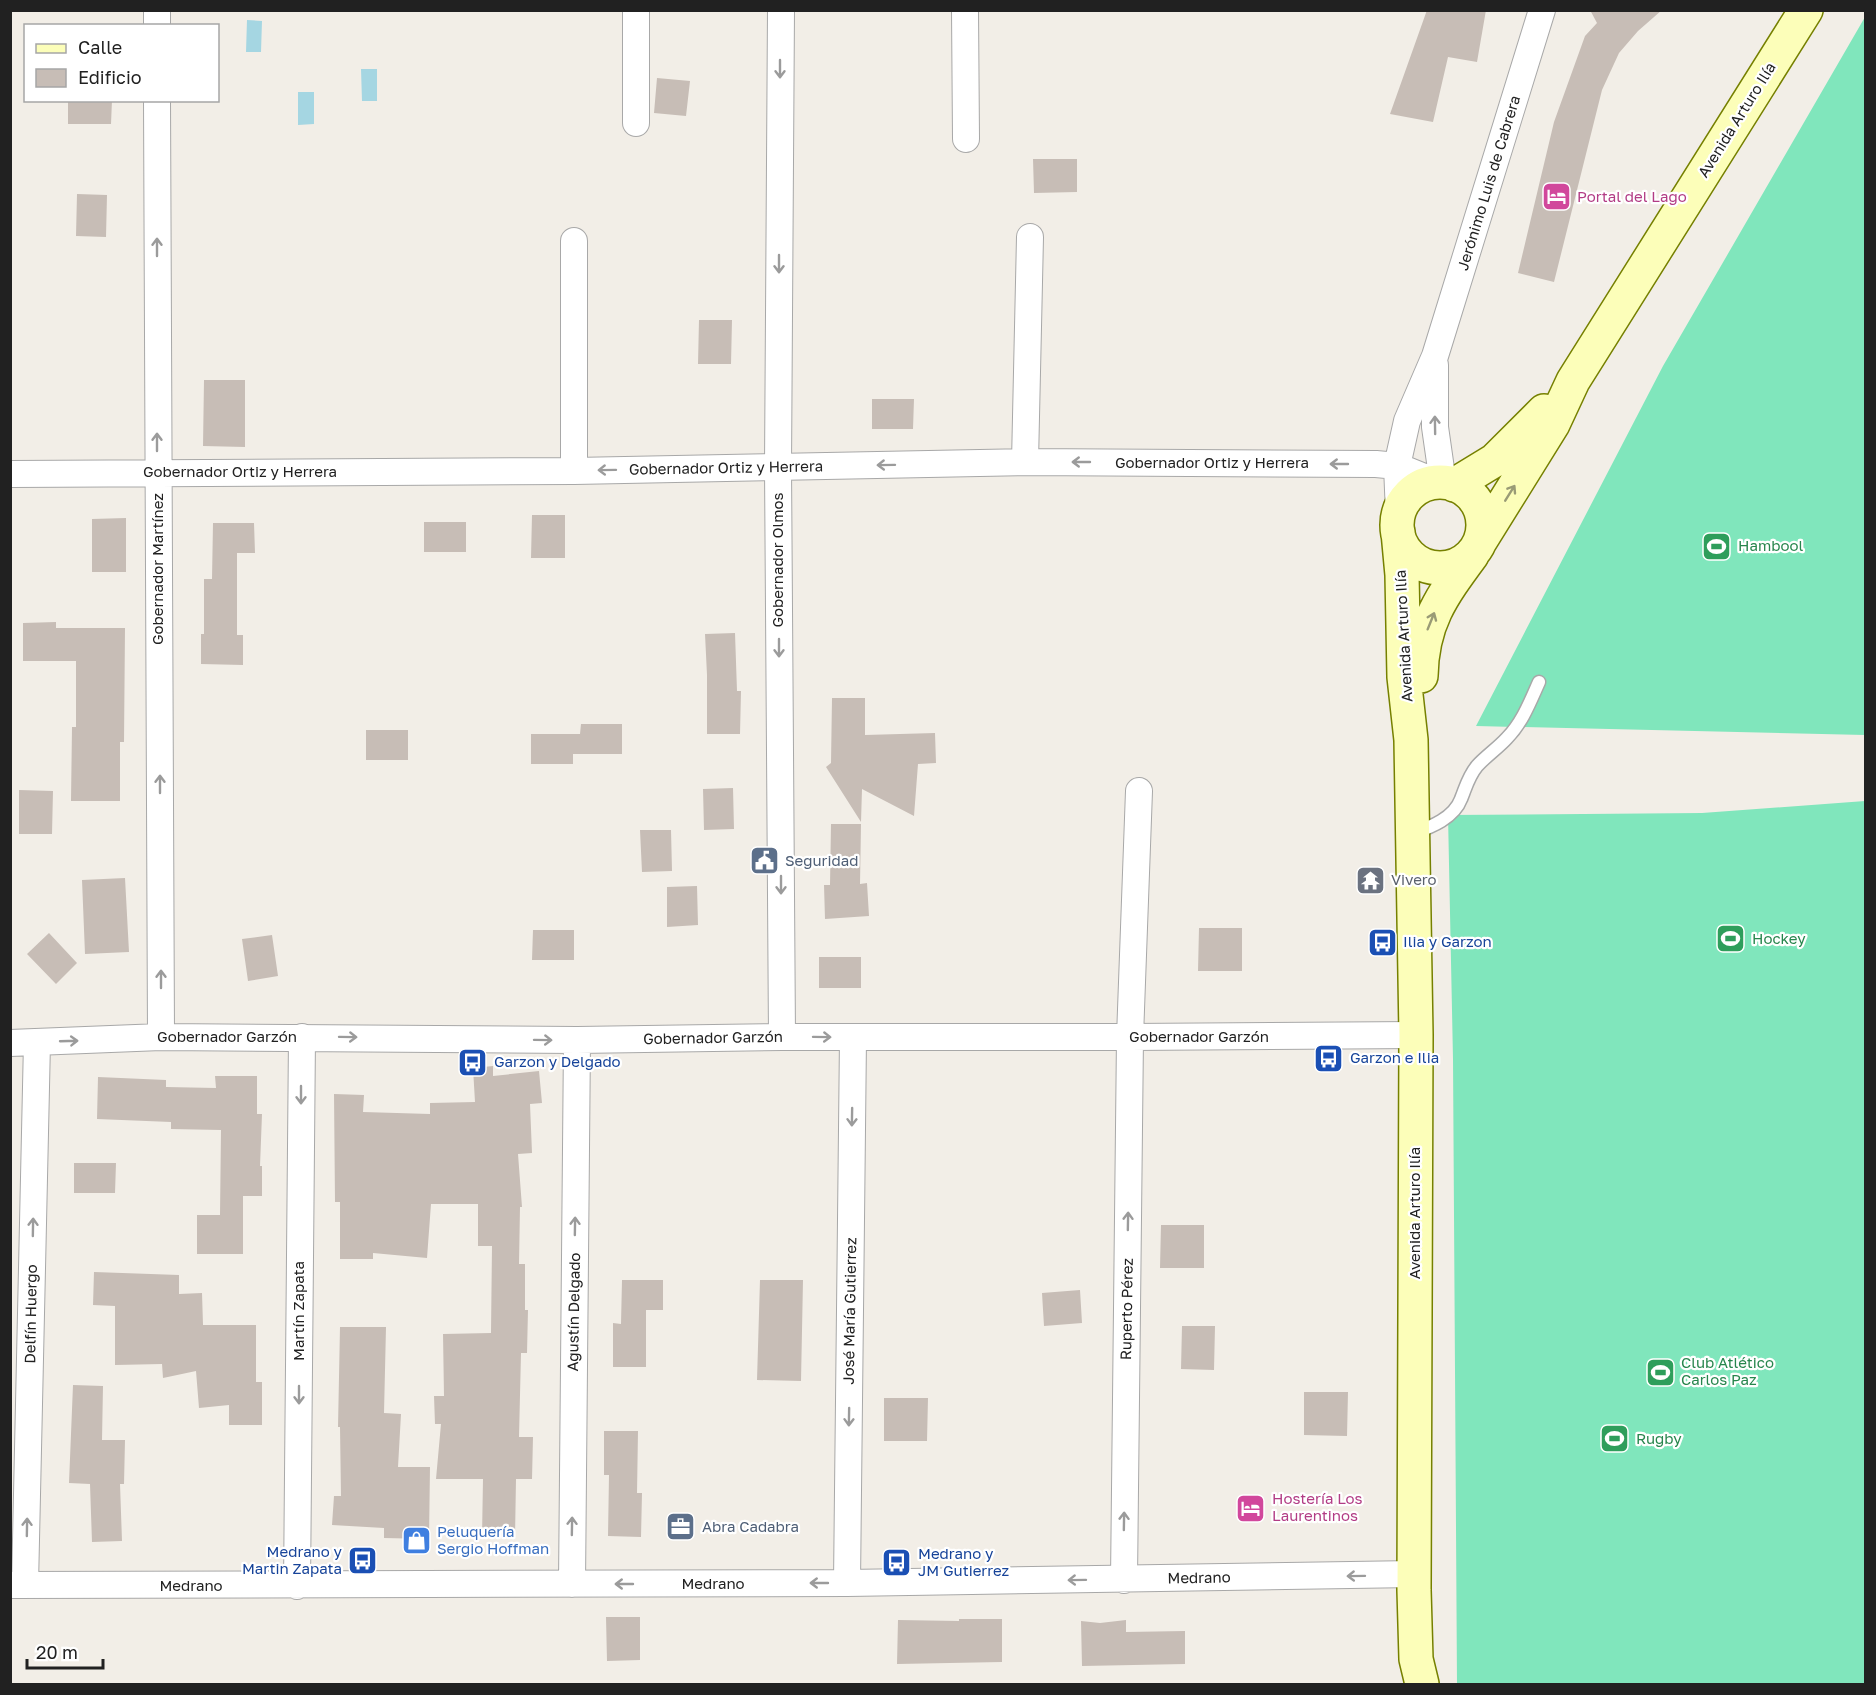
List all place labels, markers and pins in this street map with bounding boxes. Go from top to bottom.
hotel icon: Portal del Lago [1540,181,1572,213]
place label: Portal del Lago [1577,187,1687,205]
sports icon: Hambool [1701,530,1733,562]
place label: Hambool [1738,536,1803,554]
public building icon: Seguridad [748,845,780,877]
place label: Seguridad [785,851,858,869]
temple icon: Vivero [1354,864,1386,896]
place label: Vivero [1391,870,1437,888]
sports icon: Hockey [1715,923,1747,955]
bus stop icon: Ilia y Garzon [1366,926,1398,958]
place label: Hockey [1752,929,1806,947]
place label: Ilia y Garzon [1403,932,1492,950]
bus stop icon: Garzon e Ilia [1313,1042,1345,1074]
bus stop icon: Garzon y Delgado [457,1046,489,1078]
place label: Garzon e Ilia [1350,1048,1439,1066]
place label: Garzon y Delgado [494,1052,621,1070]
place label: Club Atlético Carlos Paz [1681,1353,1774,1388]
sports icon: Club Atlético Carlos Paz [1644,1356,1676,1388]
sports icon: Rugby [1599,1423,1631,1455]
place label: Rugby [1636,1429,1682,1447]
place label: Hostería Los Laurentinos [1272,1489,1363,1524]
hotel icon: Hostería Los Laurentinos [1235,1492,1267,1524]
office icon: Abra Cadabra [665,1511,697,1543]
place label: Abra Cadabra [702,1517,799,1535]
place label: Peluquería Sergio Hoffman [437,1522,549,1557]
shop icon: Peluquería Sergio Hoffman [400,1525,432,1557]
place label: Medrano y Martin Zapata [242,1542,343,1577]
place label: Medrano y JM Gutierrez [918,1544,1010,1579]
bus stop icon: Medrano y Martin Zapata [347,1545,379,1577]
bus stop icon: Medrano y JM Gutierrez [881,1547,913,1579]

